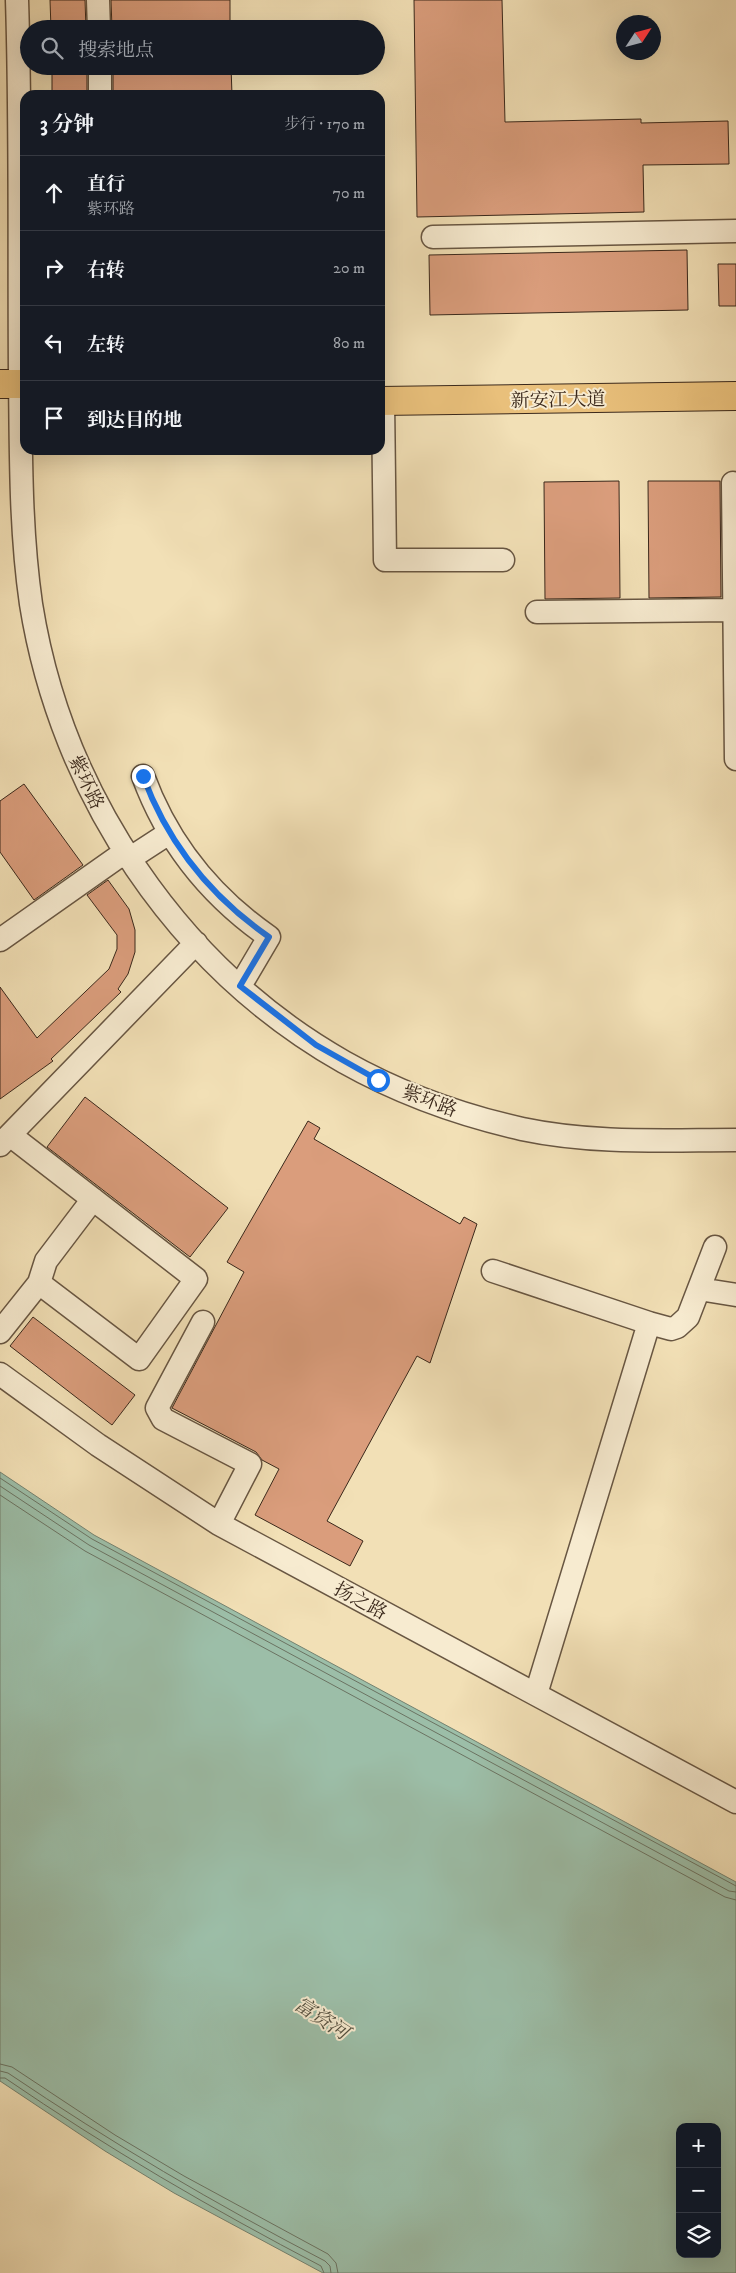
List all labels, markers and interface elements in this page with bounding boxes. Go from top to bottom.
north arrow [616,15,661,60]
search box [20,20,385,75]
icon: search [38,34,66,62]
text: 搜索地点 [78,39,154,62]
text: 3 分钟 [40,112,94,138]
text: 步行 · 170 m [284,114,365,134]
text: 直行 [87,173,125,196]
icon: ahead [40,179,68,207]
text: 70 m [333,183,365,203]
text: 紫环路 [87,199,135,219]
icon: right [40,254,68,282]
text: 20 m [333,258,365,278]
text: 右转 [87,259,125,282]
icon: left [40,329,68,357]
text: 80 m [333,333,365,353]
text: 左转 [87,334,125,357]
street label: 新安江大道 [510,388,606,413]
icon: arrive [40,404,68,432]
text: 到达目的地 [87,409,182,432]
street label: 紫环路 [63,752,108,813]
route end [132,765,155,788]
route start [367,1069,390,1092]
street label: 紫环路 [399,1080,460,1122]
street label: 扬之路 [330,1578,391,1625]
water label: 富资河 [289,1992,356,2048]
map controls [676,2123,721,2258]
button: + [676,2123,721,2168]
button: − [676,2168,721,2213]
button: layers [676,2213,721,2258]

